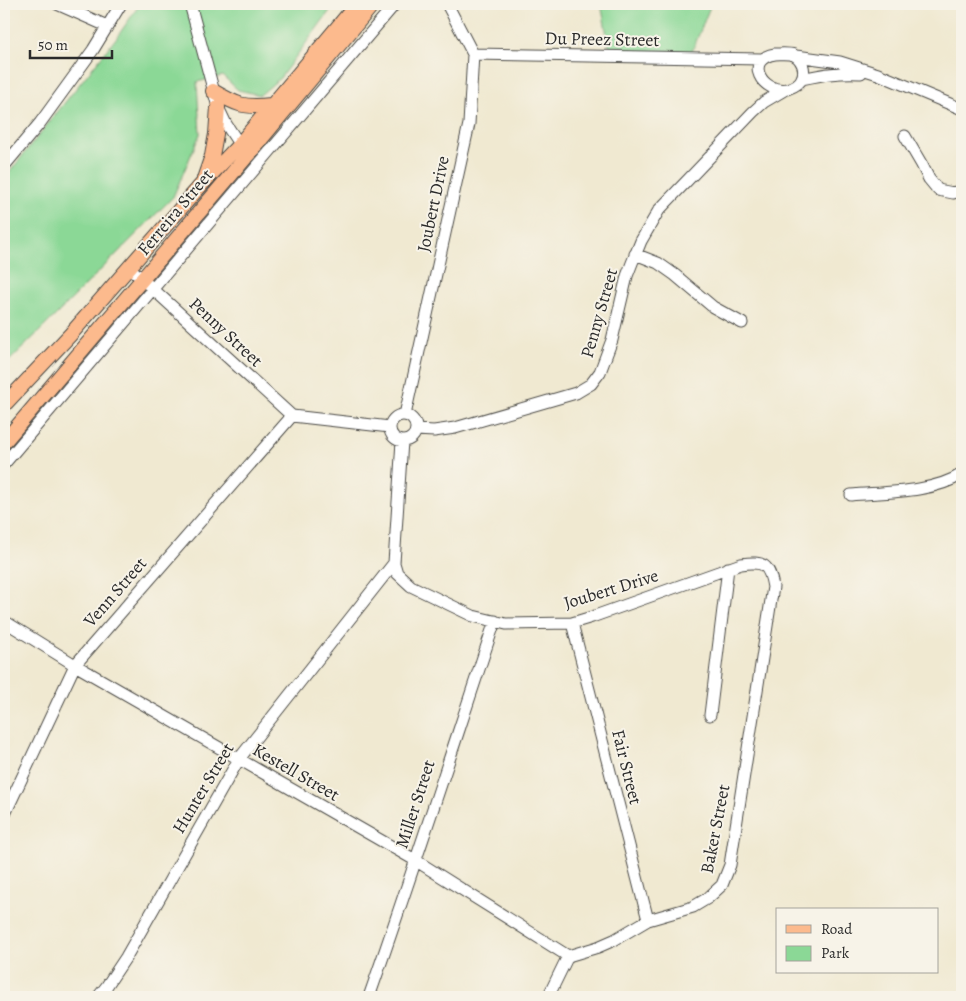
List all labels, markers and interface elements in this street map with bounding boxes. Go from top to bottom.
street label: Du Preez Street [544,26,660,52]
scale bar [30,28,112,60]
text: 50 m [38,35,68,55]
street label: Joubert Drive [411,154,455,254]
street label: Ferreira Street [132,164,218,260]
street label: Penny Street [575,265,623,361]
street label: Penny Street [184,292,268,372]
street label: Venn Street [77,552,152,633]
street label: Joubert Drive [561,563,661,615]
street label: Fair Street [606,727,648,807]
street label: Kestell Street [248,737,344,807]
street label: Hunter Street [166,738,240,838]
street label: Miller Street [389,757,441,851]
street label: Baker Street [695,782,735,876]
legend [776,908,938,974]
text: Road [821,919,853,939]
text: Park [821,943,850,963]

